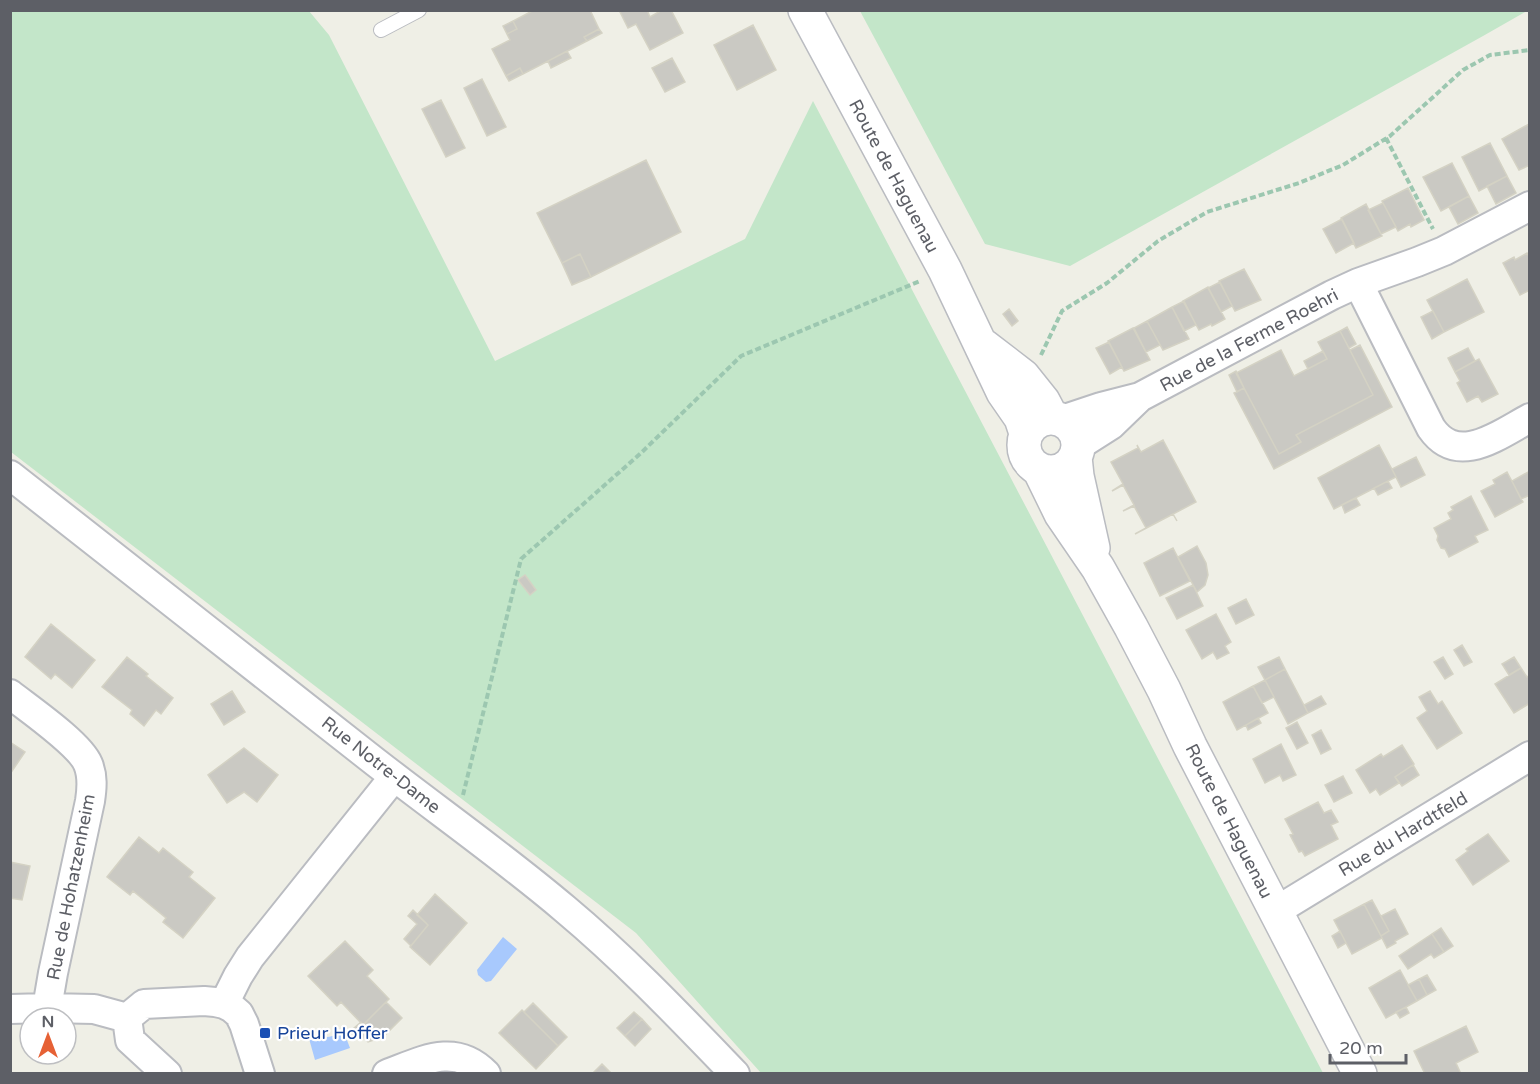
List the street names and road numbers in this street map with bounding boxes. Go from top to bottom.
street label: Route de Haguenau [844,95,944,257]
street label: Rue de la Ferme Roehri [1156,284,1342,396]
street label: Rue Notre-Dame [317,712,445,818]
street label: Route de Haguenau [1180,740,1278,902]
street label: Rue du Hardtfeld [1335,787,1471,881]
street label: Rue de Hohatzenheim [42,792,100,982]

